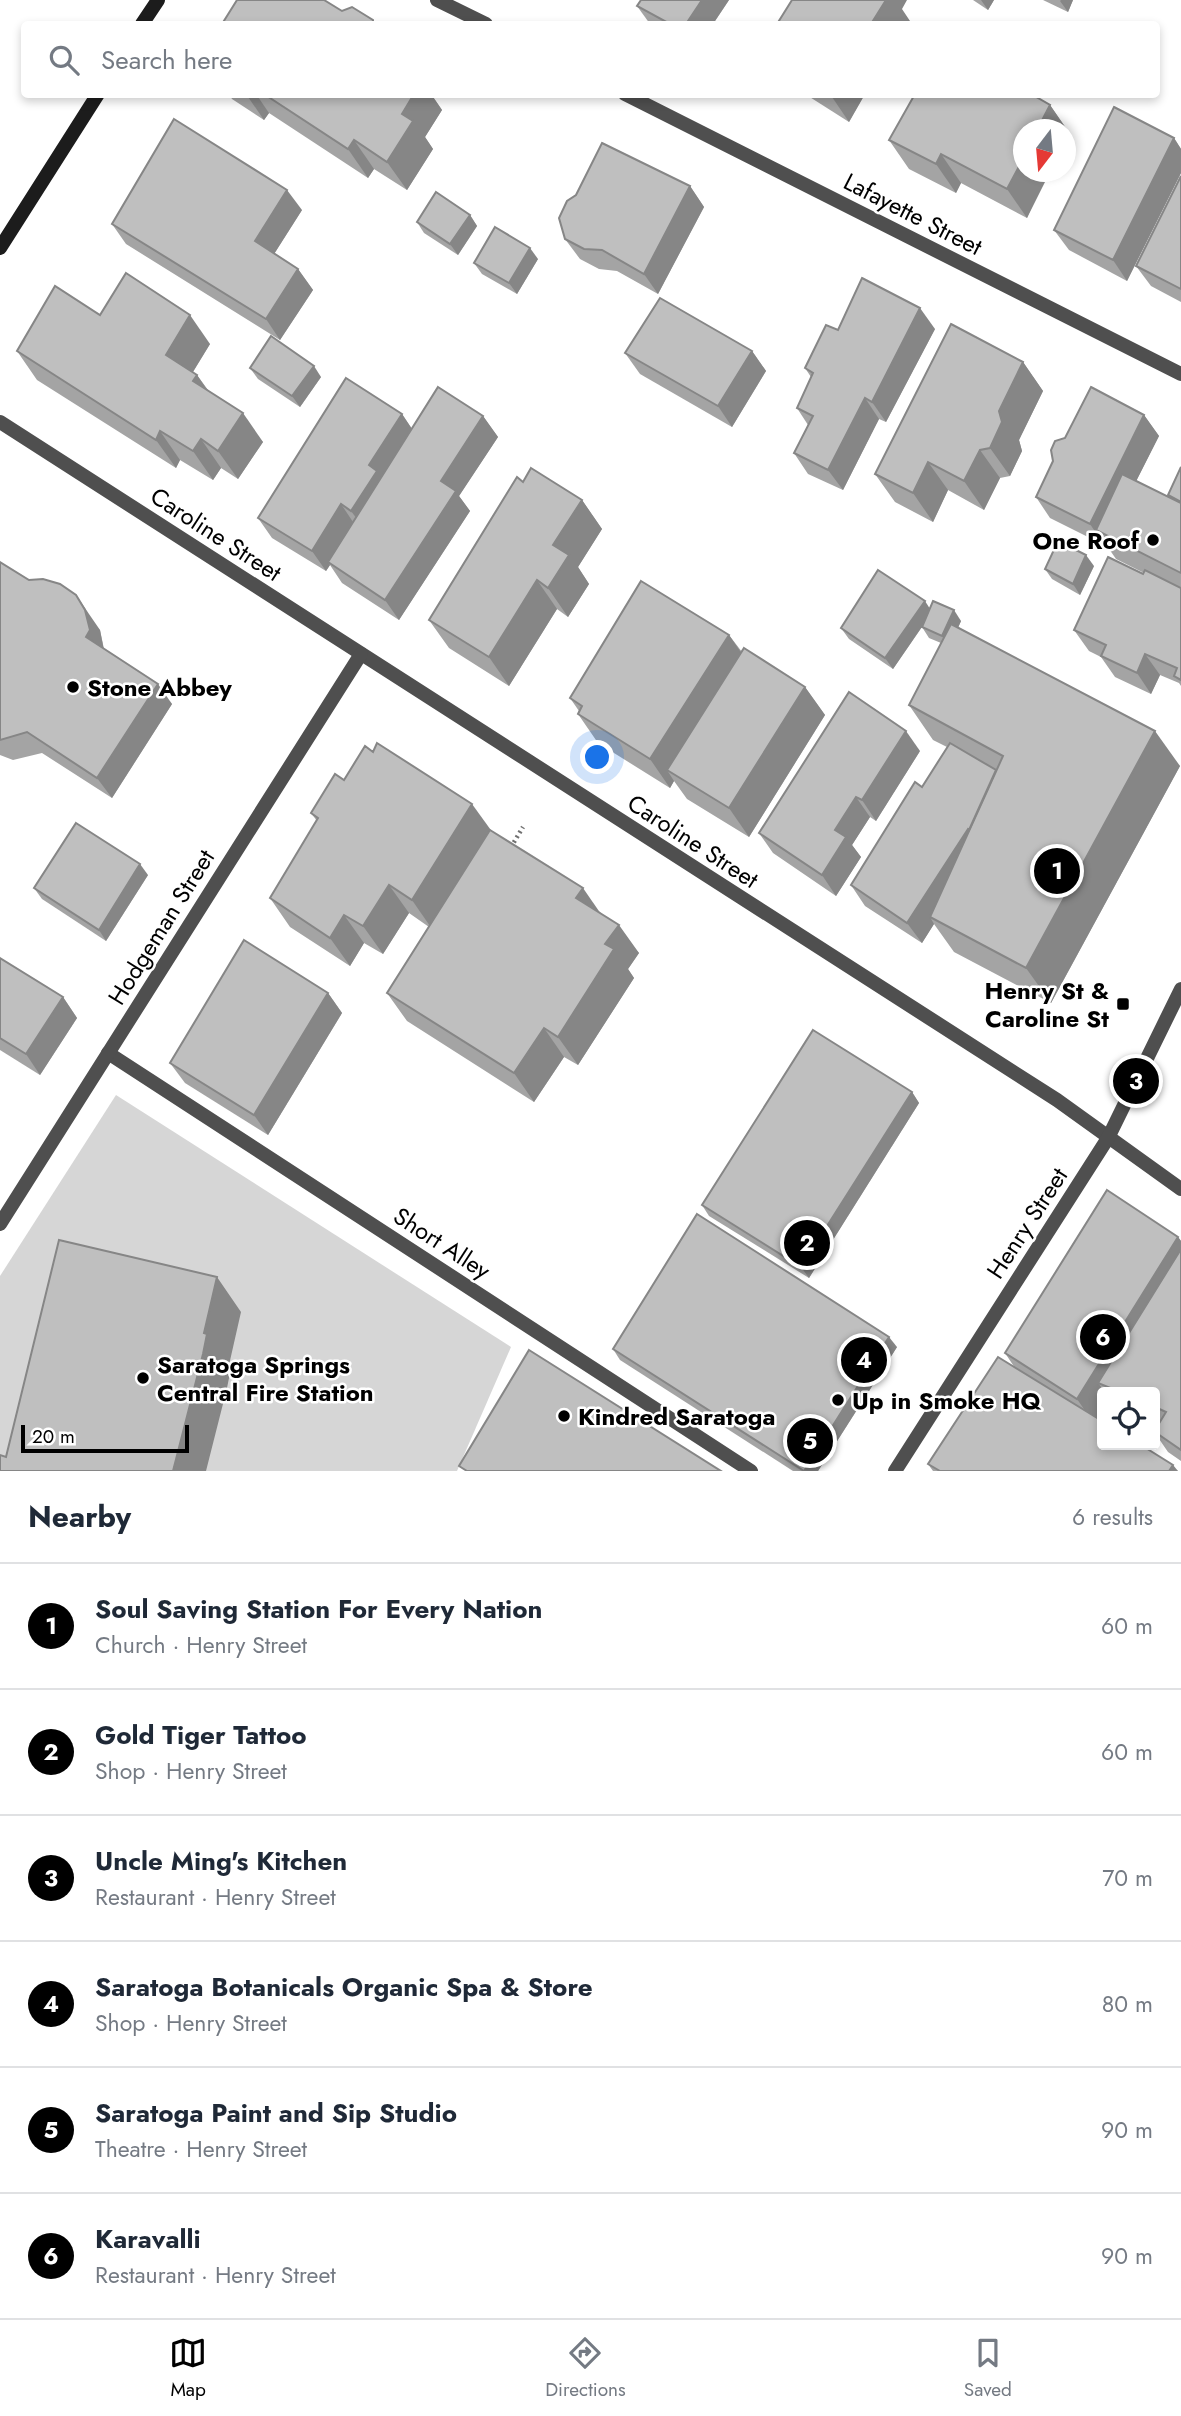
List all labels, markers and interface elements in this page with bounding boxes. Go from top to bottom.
search box [21,21,1160,98]
icon: search [45,41,83,79]
text: Search here [101,41,233,79]
north arrow [1013,119,1076,182]
street label: Lafayette Street [838,164,989,264]
street label: Caroline Street [144,478,289,590]
place label: One Roof [1032,523,1141,558]
marker: One Roof [1145,532,1161,548]
place label: Stone Abbey [87,670,232,705]
marker: Stone Abbey [65,679,81,695]
your location [580,740,614,774]
street label: Caroline Street [621,785,766,897]
street label: Hodgeman Street [99,842,223,1011]
pin: 1 [1034,845,1080,897]
place label: Henry St & Caroline St [984,973,1109,1036]
marker: Henry St & Caroline St [1115,996,1131,1012]
pin: 3 [1113,1055,1159,1107]
street label: Henry Street [978,1160,1076,1285]
street label: Short Alley [387,1199,498,1288]
pin: 2 [784,1217,830,1269]
pin: 6 [1080,1311,1126,1363]
pin: 4 [841,1334,887,1386]
place label: Saratoga Springs Central Fire Station [157,1347,374,1410]
marker: Saratoga Springs Central Fire Station [135,1370,151,1386]
place label: Up in Smoke HQ [852,1383,1042,1418]
map controls [1097,1387,1160,1450]
button: locate [1097,1387,1160,1450]
marker: Up in Smoke HQ [830,1392,846,1408]
place label: Kindred Saratoga [578,1399,775,1434]
marker: Kindred Saratoga [556,1408,572,1424]
pin: 5 [787,1415,833,1467]
scale bar [21,1422,189,1454]
text: 20 m [32,1423,75,1450]
text: Nearby [28,1495,131,1538]
text: 6 results [1072,1500,1153,1534]
text: Soul Saving Station For Every Nation [95,1590,543,1628]
text: 1 [45,1609,57,1643]
text: 60 m [1101,1609,1153,1643]
text: Church · Henry Street [95,1628,307,1662]
text: Gold Tiger Tattoo [95,1716,307,1754]
text: 2 [43,1735,59,1769]
text: 60 m [1101,1735,1153,1769]
text: Shop · Henry Street [95,1754,287,1788]
text: Uncle Ming's Kitchen [95,1842,347,1880]
text: 3 [44,1861,58,1895]
text: 70 m [1102,1861,1153,1895]
text: Restaurant · Henry Street [95,1880,336,1914]
text: Saratoga Botanicals Organic Spa & Store [95,1968,593,2006]
text: 4 [43,1987,59,2021]
text: 80 m [1102,1987,1153,2021]
text: Shop · Henry Street [95,2006,287,2040]
text: Saratoga Paint and Sip Studio [95,2094,457,2132]
text: 5 [44,2113,58,2147]
text: 90 m [1101,2113,1153,2147]
text: Theatre · Henry Street [95,2132,307,2166]
text: Karavalli [95,2220,201,2258]
text: 6 [43,2239,59,2273]
text: 90 m [1101,2239,1153,2273]
text: Restaurant · Henry Street [95,2258,336,2292]
tab: Map [169,2334,207,2403]
tab: Directions [545,2334,626,2403]
tab: Saved [964,2334,1012,2403]

